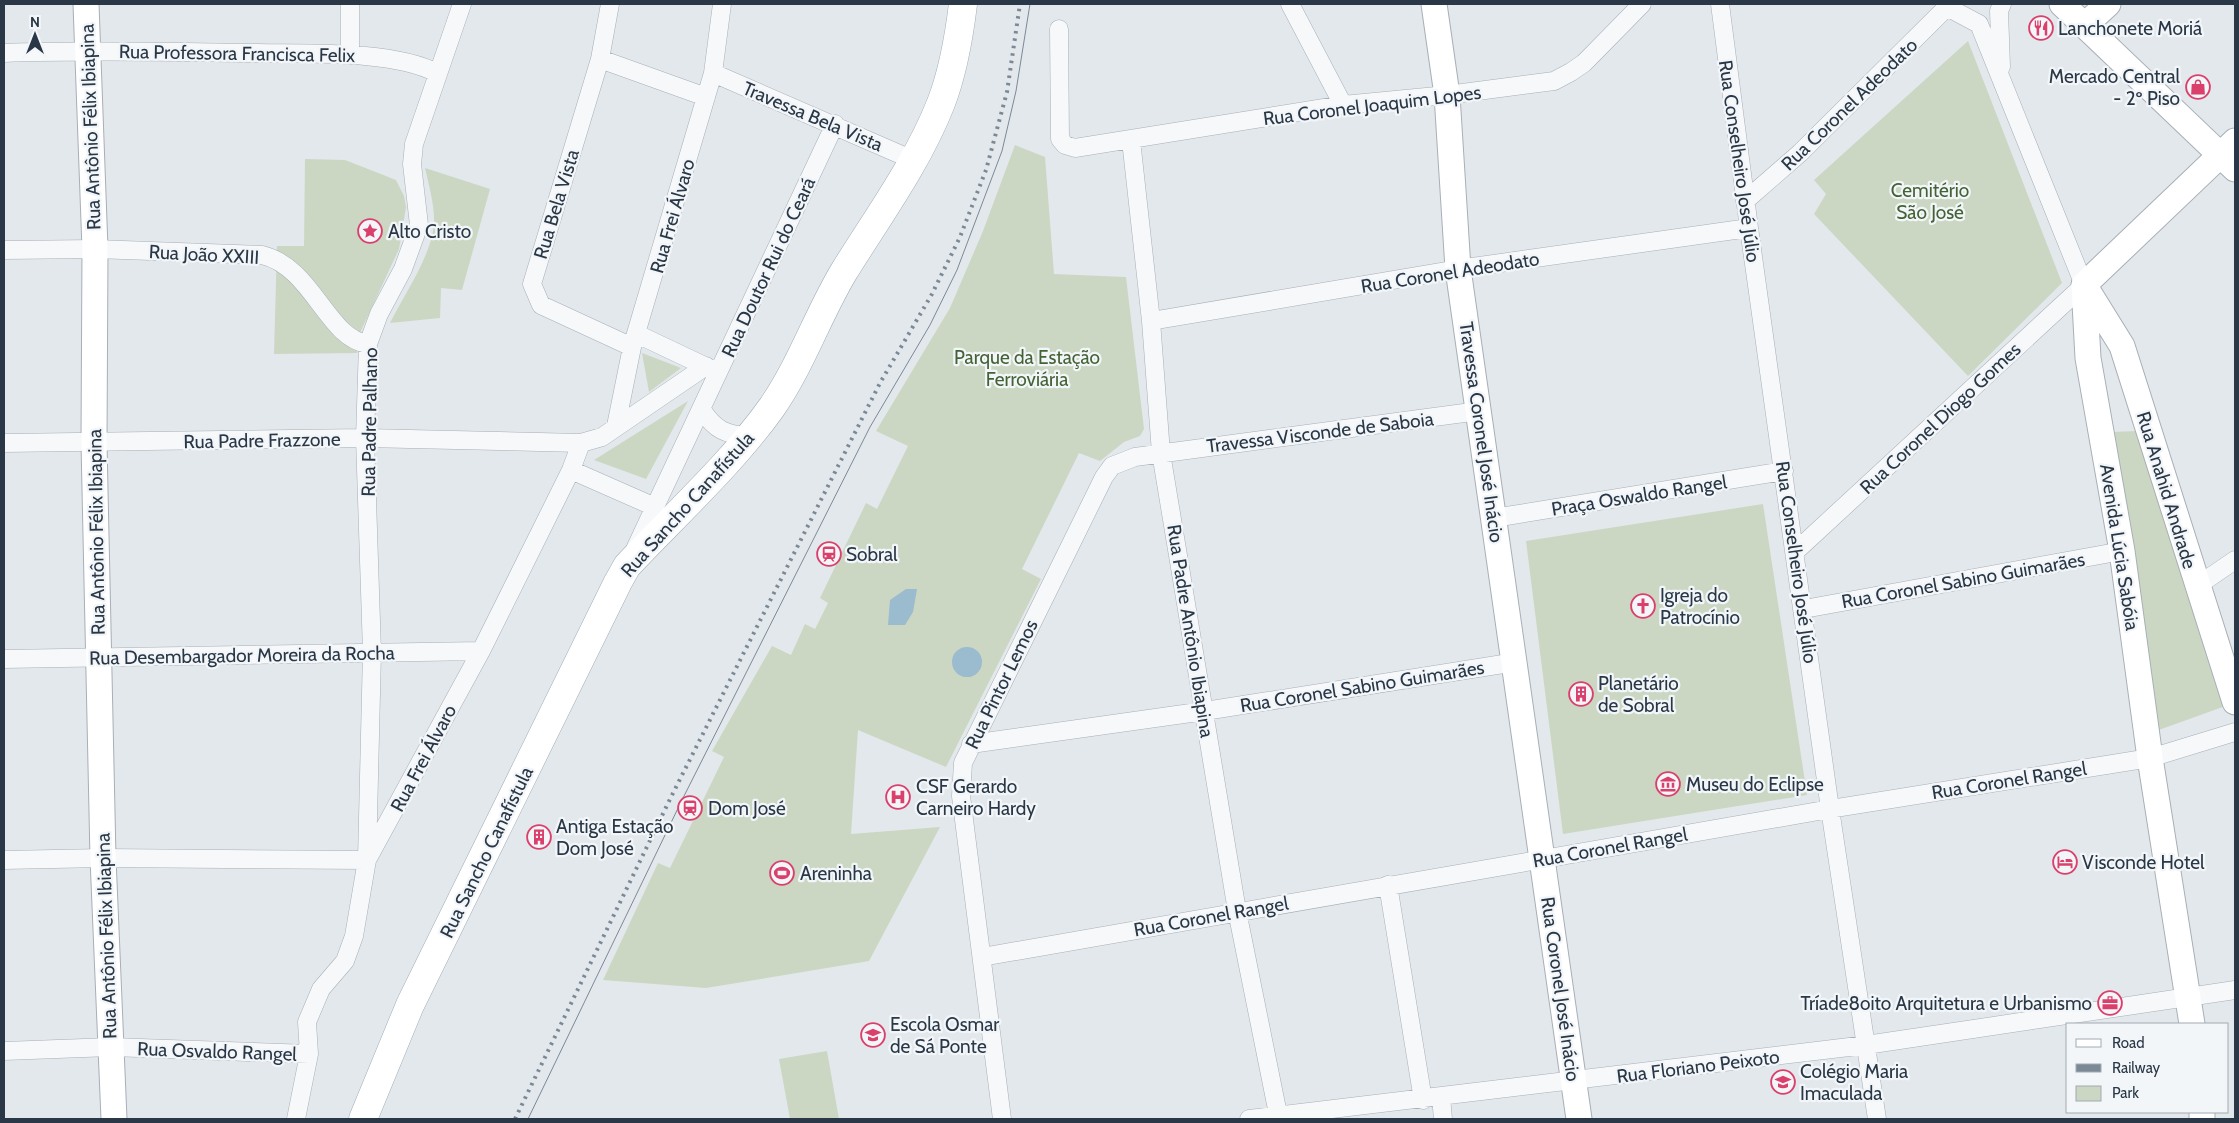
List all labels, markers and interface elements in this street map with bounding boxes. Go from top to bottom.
north arrow [10,10,60,60]
text: N [30,13,40,31]
restaurant icon: Lanchonete Moriá [2028,15,2054,41]
place label: Lanchonete Moriá [2058,17,2202,40]
street label: Rua Antônio Félix Ibiapina [75,24,106,230]
street label: Rua Coronel Adeodato [1777,33,1922,175]
street label: Rua Professora Francisca Felix [119,40,355,67]
street label: Rua Conselheiro José Júlio [1714,58,1765,264]
place label: Mercado Central - 2º Piso [2049,65,2181,110]
shop icon: Mercado Central - 2º Piso [2185,74,2211,100]
street label: Travessa Bela Vista [739,77,886,156]
street label: Rua Coronel Joaquim Lopes [1262,81,1482,130]
street label: Rua Bela Vista [529,147,584,262]
street label: Rua Frei Álvaro [644,156,700,276]
street label: Rua Doutor Rui do Ceará [717,174,820,361]
park label: Cemitério São José [1891,179,1969,224]
place icon: Alto Cristo [357,218,383,244]
place label: Alto Cristo [388,220,471,243]
street label: Rua João XXIII [148,240,260,269]
street label: Rua Coronel Adeodato [1359,247,1541,298]
street label: Travessa Coronel José Inácio [1455,320,1508,544]
street label: Rua Coronel Diogo Gomes [1855,338,2026,499]
park label: Parque da Estação Ferroviária [954,346,1100,391]
street label: Rua Padre Palhano [357,347,382,497]
street label: Travessa Visconde de Saboia [1205,407,1435,458]
street label: Rua Anahid Andrade [2132,409,2201,572]
street label: Rua Sancho Canafístula [616,427,759,582]
street label: Rua Padre Frazzone [183,428,341,453]
street label: Rua Antônio Félix Ibiapina [83,429,110,635]
street label: Rua Conselheiro José Júlio [1771,459,1822,665]
street label: Avenida Lúcia Sabóia [2095,462,2144,632]
street label: Praça Oswaldo Rangel [1550,470,1729,521]
street label: Rua Padre Antônio Ibiapina [1162,523,1219,739]
station icon: Sobral [816,541,842,567]
place label: Sobral [846,543,898,566]
street label: Rua Coronel Sabino Guimarães [1840,548,2087,613]
place label: Igreja do Patrocínio [1660,584,1740,629]
church icon: Igreja do Patrocínio [1630,593,1656,619]
street label: Rua Pintor Lemos [960,616,1043,753]
street label: Rua Desembargador Moreira da Rocha [89,641,395,670]
street label: Rua Coronel Sabino Guimarães [1238,656,1486,717]
place label: Planetário de Sobral [1598,672,1679,717]
building icon: Planetário de Sobral [1568,681,1594,707]
street label: Rua Frei Álvaro [385,700,461,816]
street label: Rua Coronel Rangel [1930,757,2089,804]
street label: Rua Sancho Canafístula [435,763,538,942]
museum icon: Museu do Eclipse [1655,771,1681,797]
place label: Museu do Eclipse [1686,773,1824,796]
place label: CSF Gerardo Carneiro Hardy [916,775,1036,820]
hospital icon: CSF Gerardo Carneiro Hardy [885,784,911,810]
station icon: Dom José [677,795,703,821]
place label: Dom José [708,797,786,820]
place label: Antiga Estação Dom José [556,815,673,860]
street label: Rua Coronel Rangel [1531,822,1690,872]
building icon: Antiga Estação Dom José [526,824,552,850]
street label: Rua Antônio Félix Ibiapina [91,833,122,1039]
hotel icon: Visconde Hotel [2052,849,2078,875]
place label: Visconde Hotel [2082,851,2205,874]
sports icon: Areninha [769,860,795,886]
place label: Areninha [800,862,872,885]
street label: Rua Coronel Rangel [1132,891,1291,941]
street label: Rua Coronel José Inácio [1536,895,1585,1083]
office icon: Tríade8oito Arquitetura e Urbanismo [2097,990,2123,1016]
place label: Tríade8oito Arquitetura e Urbanismo [1801,992,2092,1015]
place label: Escola Osmar de Sá Ponte [890,1013,999,1058]
school or university icon: Escola Osmar de Sá Ponte [860,1022,886,1048]
legend [2066,1023,2229,1113]
text: Road [2112,1034,2145,1052]
street label: Rua Osvaldo Rangel [137,1037,298,1066]
street label: Rua Floriano Peixoto [1615,1045,1781,1088]
text: Railway [2112,1059,2161,1077]
place label: Colégio Maria Imaculada [1800,1060,1908,1105]
school or university icon: Colégio Maria Imaculada [1770,1069,1796,1095]
text: Park [2112,1084,2139,1102]

